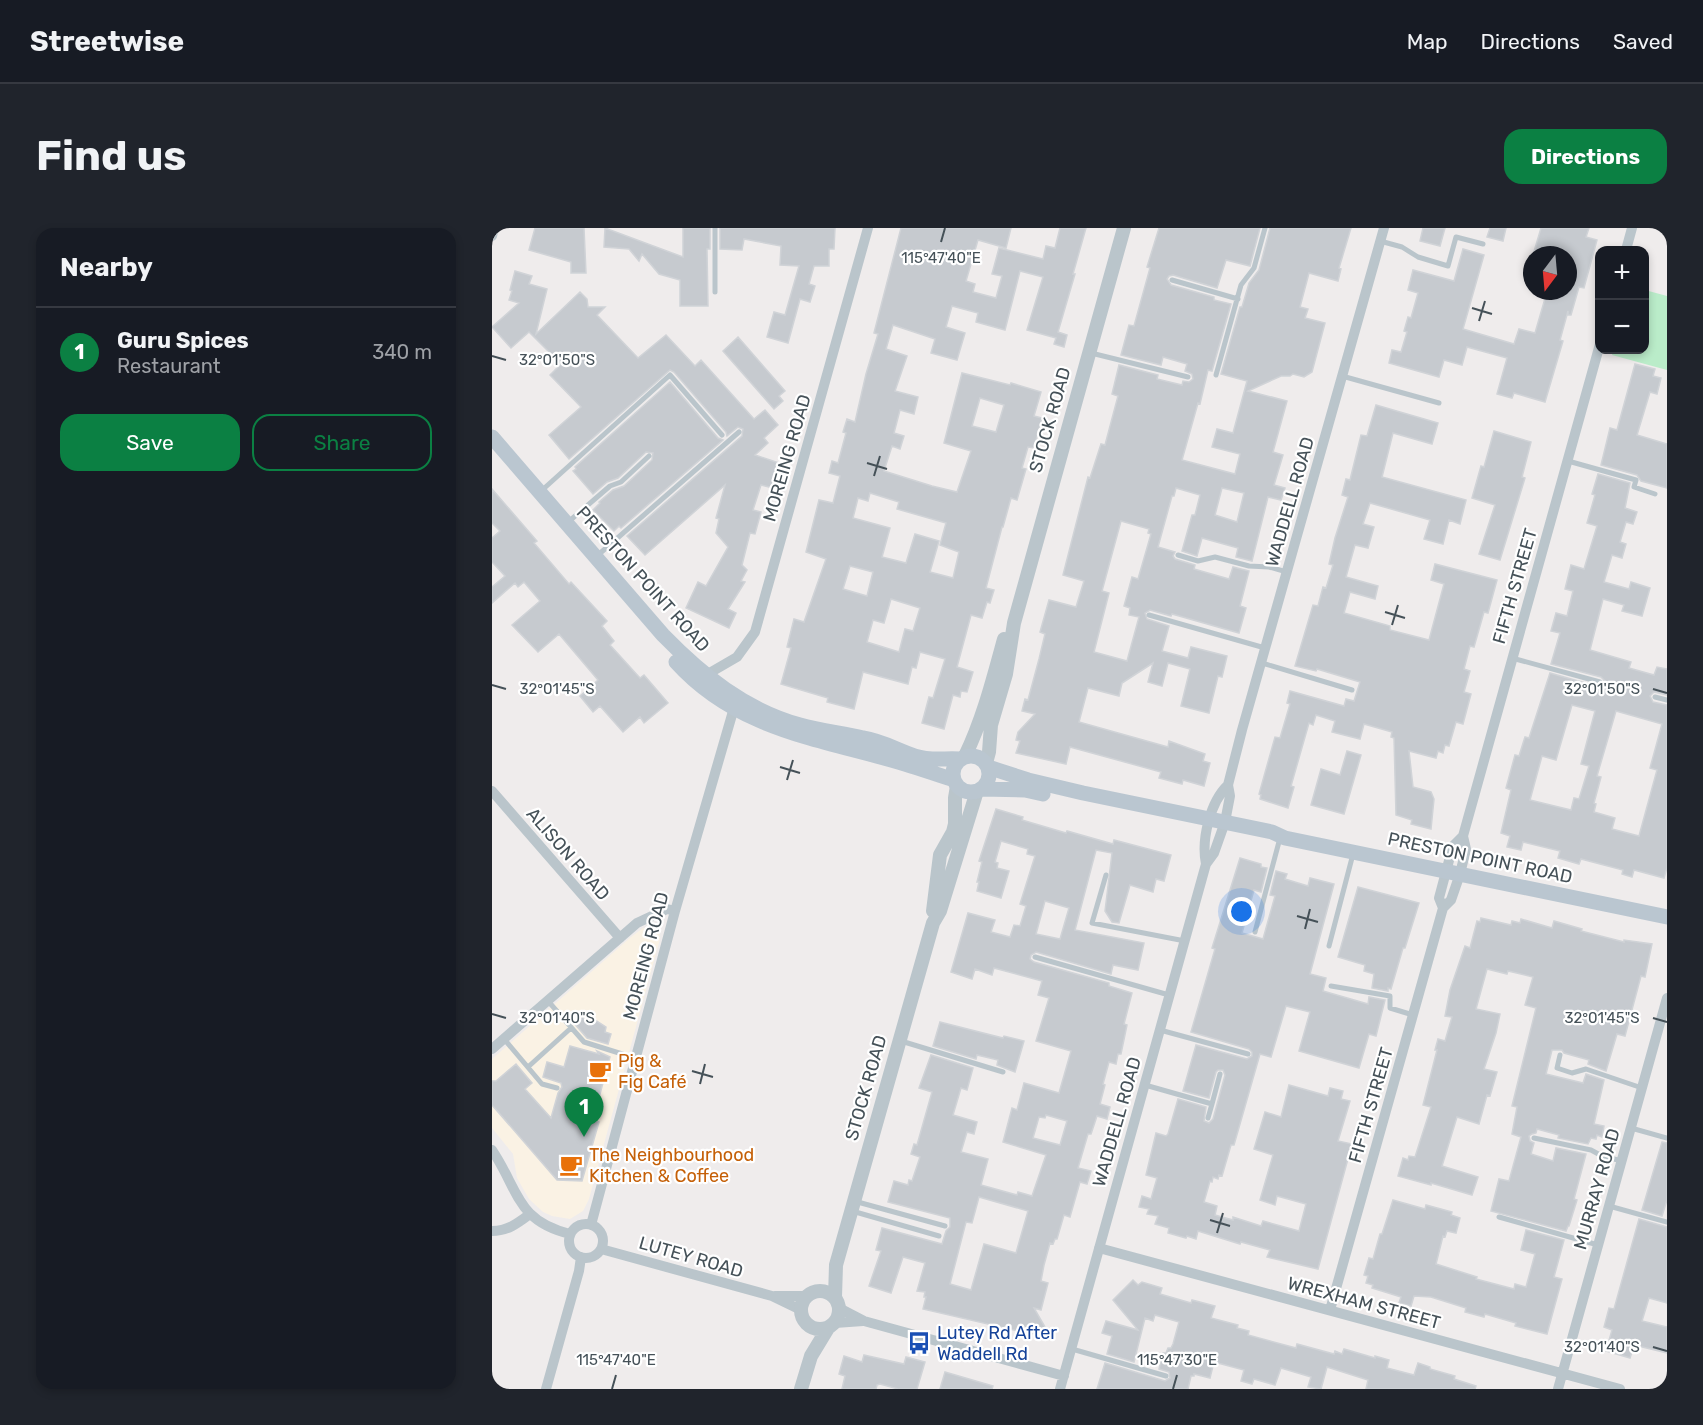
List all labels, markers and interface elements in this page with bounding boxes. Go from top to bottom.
text: Streetwise [30,25,184,58]
text: Map [1407,29,1448,54]
text: Directions [1481,29,1580,54]
text: Saved [1613,29,1673,54]
button: Directions [1504,129,1667,184]
text: Find us [36,131,187,181]
north arrow [1523,246,1577,300]
map controls [1595,246,1649,354]
button: + [1595,246,1649,300]
text: 115°47'40"E [901,249,981,267]
text: Nearby [60,252,153,283]
button: − [1595,300,1649,354]
text: Guru Spices [117,327,249,354]
text: 1 [75,340,84,364]
text: 340 m [372,340,432,364]
text: 32°01'50"S [519,351,595,369]
text: Restaurant [117,354,221,378]
street label: STOCK ROAD [1024,365,1076,475]
street label: MOREING ROAD [758,392,816,524]
button: Save [60,414,240,471]
button: Share [252,414,432,471]
street label: WADDELL ROAD [1261,435,1319,569]
street label: PRESTON POINT ROAD [572,502,714,656]
street label: FIFTH STREET [1488,526,1542,646]
text: 32°01'45"S [519,680,595,698]
text: 32°01'50"S [1564,680,1640,698]
street label: ALISON ROAD [522,803,614,905]
street label: PRESTON POINT ROAD [1386,828,1574,888]
street label: MOREING ROAD [618,890,674,1022]
your location [1227,897,1256,926]
text: 32°01'40"S [519,1009,595,1027]
text: 32°01'45"S [1564,1009,1640,1027]
street label: STOCK ROAD [840,1033,892,1143]
street label: FIFTH STREET [1344,1045,1398,1165]
place label: Pig & Fig Café [618,1050,687,1093]
street label: WADDELL ROAD [1088,1055,1146,1189]
cafe icon: Pig & Fig Café [587,1058,613,1084]
pin: 1 [564,1088,604,1137]
street label: MURRAY ROAD [1569,1126,1625,1252]
place label: The Neighbourhood Kitchen & Coffee [589,1144,754,1187]
cafe icon: The Neighbourhood Kitchen & Coffee [558,1152,584,1178]
street label: LUTEY ROAD [636,1232,746,1282]
street label: WREXHAM STREET [1285,1272,1443,1334]
place label: Lutey Rd After Waddell Rd [937,1322,1057,1365]
bus stop icon: Lutey Rd After Waddell Rd [906,1330,932,1356]
text: 32°01'40"S [1564,1338,1640,1356]
text: 115°47'40"E [576,1351,656,1369]
text: 115°47'30"E [1137,1351,1217,1369]

